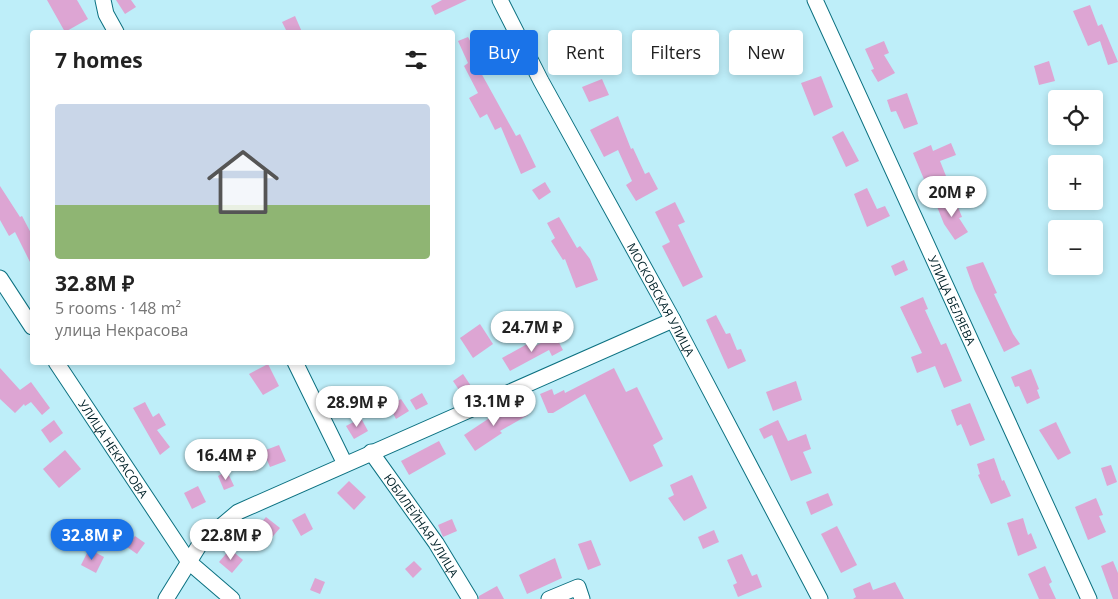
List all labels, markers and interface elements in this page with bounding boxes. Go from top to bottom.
chip: Buy [470,30,538,75]
chip: Rent [548,30,622,75]
chip: Filters [632,30,719,75]
chip: New [729,30,803,75]
text: 7 homes [55,46,143,74]
icon: filters [402,46,430,74]
map controls [1048,90,1103,275]
button: locate [1048,90,1103,145]
icon: home [198,137,288,227]
button: + [1048,155,1103,210]
pin: 20M ₽ [917,176,987,218]
text: 20M ₽ [929,181,975,203]
button: − [1048,220,1103,275]
street label: МОСКОВСКАЯ УЛИЦА [623,240,699,359]
street label: УЛИЦА БЕЛЯЕВА [924,253,980,348]
text: 32.8M ₽ [55,269,135,297]
text: 5 rooms · 148 m² [55,297,181,319]
pin: 24.7M ₽ [486,310,578,353]
text: 24.7M ₽ [502,316,562,338]
text: улица Некрасова [55,319,189,341]
pin: 13.1M ₽ [448,384,540,427]
pin: 28.9M ₽ [311,386,403,428]
text: 13.1M ₽ [464,390,524,412]
text: 28.9M ₽ [327,391,387,413]
street label: УЛИЦА НЕКРАСОВА [75,396,153,501]
pin: 16.4M ₽ [180,438,272,481]
text: 16.4M ₽ [196,444,256,466]
street label: ЮБИЛЕЙНАЯ УЛИЦА [380,470,463,580]
pin: 32.8M ₽ [46,518,138,561]
pin: 22.8M ₽ [185,518,277,561]
text: 32.8M ₽ [62,524,122,546]
text: 22.8M ₽ [201,524,261,546]

